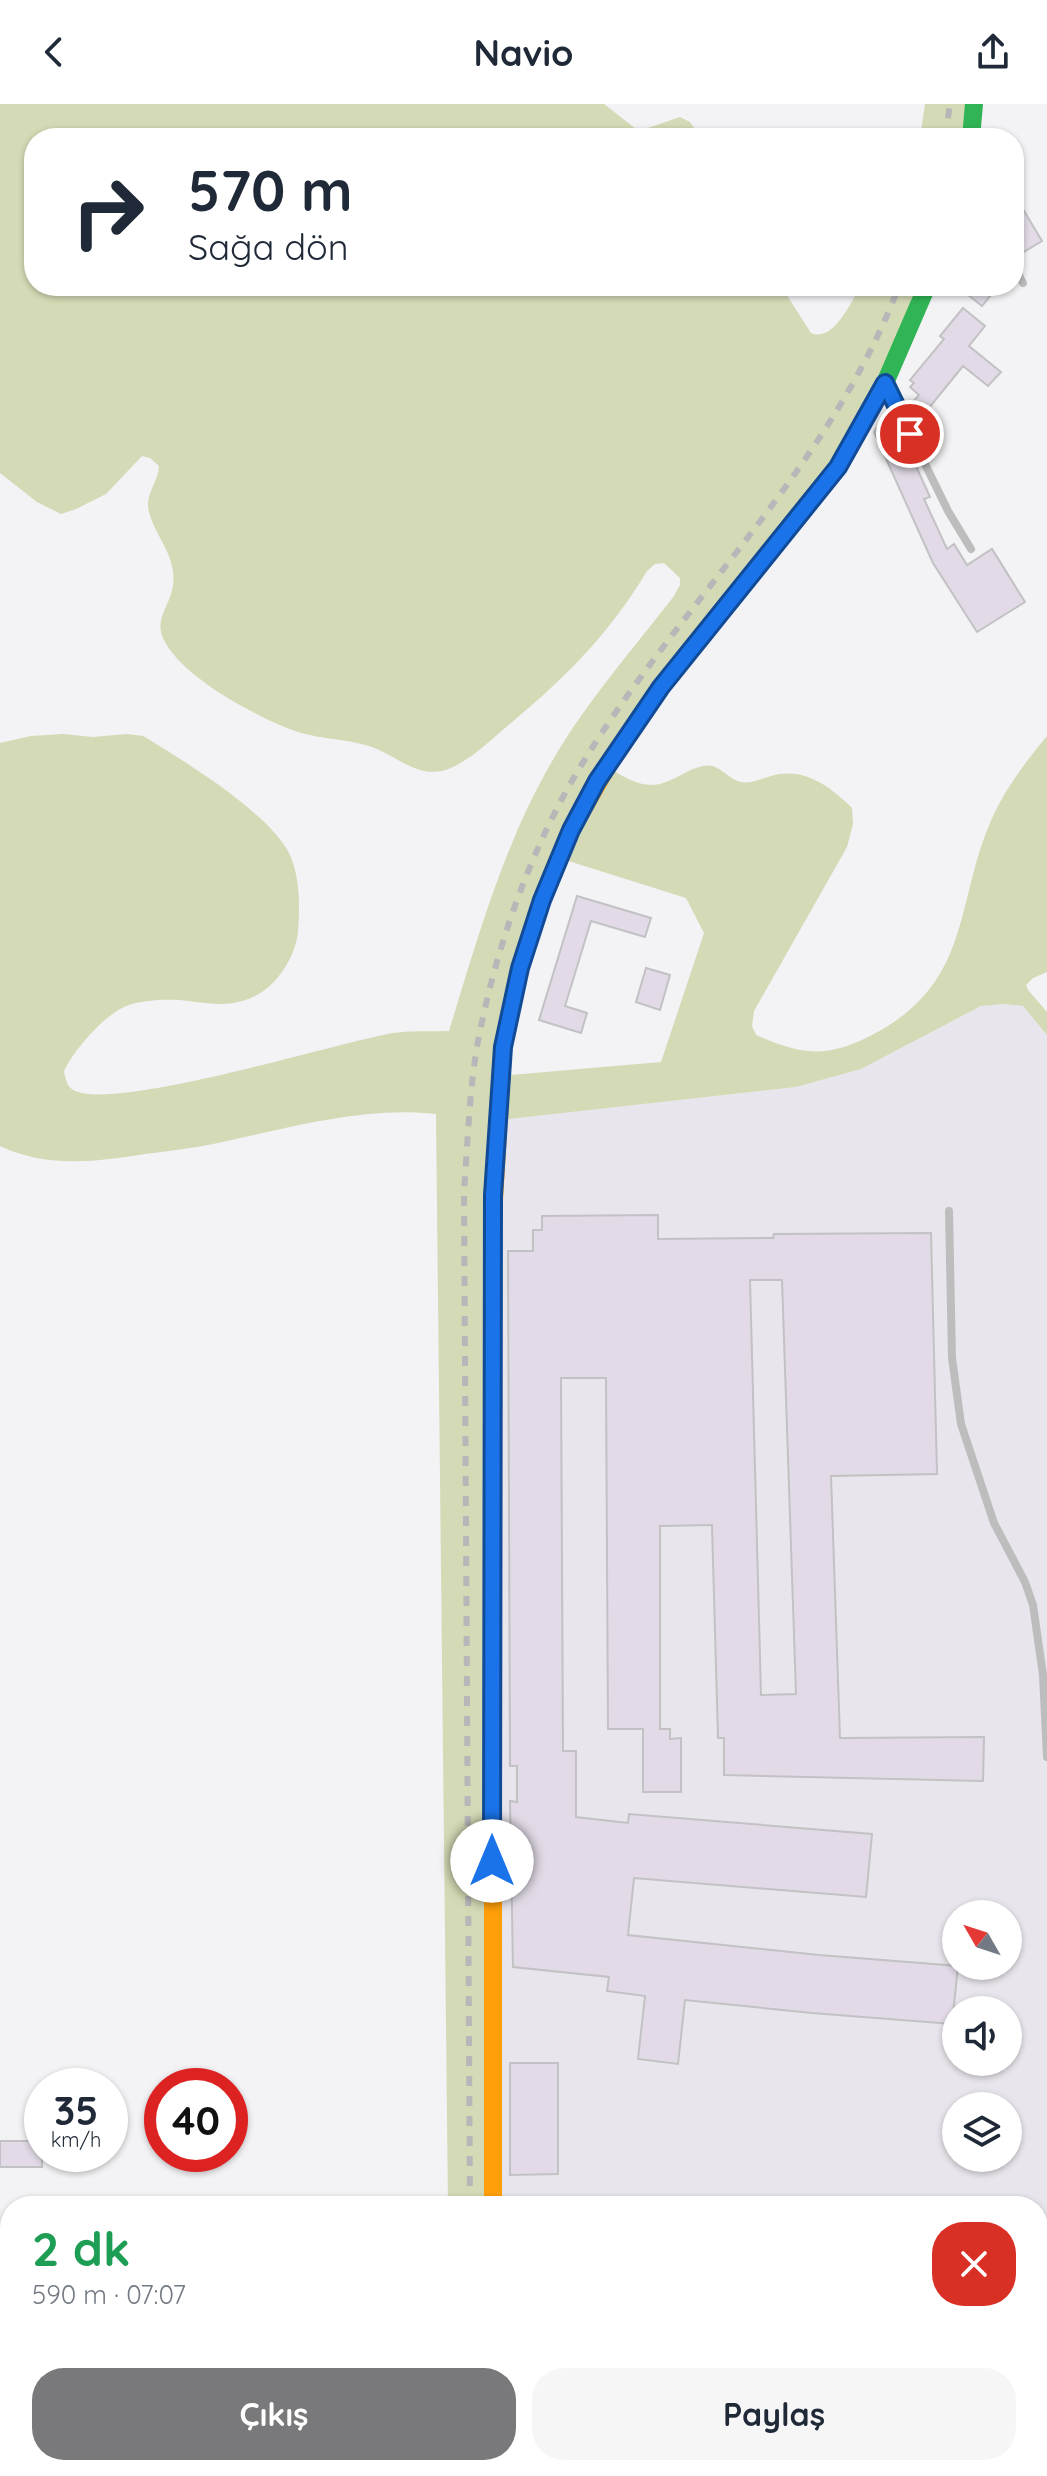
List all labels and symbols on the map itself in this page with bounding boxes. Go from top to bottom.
pin [876,400,944,468]
position arrow [450,1819,534,1903]
north arrow [942,1900,1022,1980]
speed limit sign: 40 [144,2068,248,2172]

